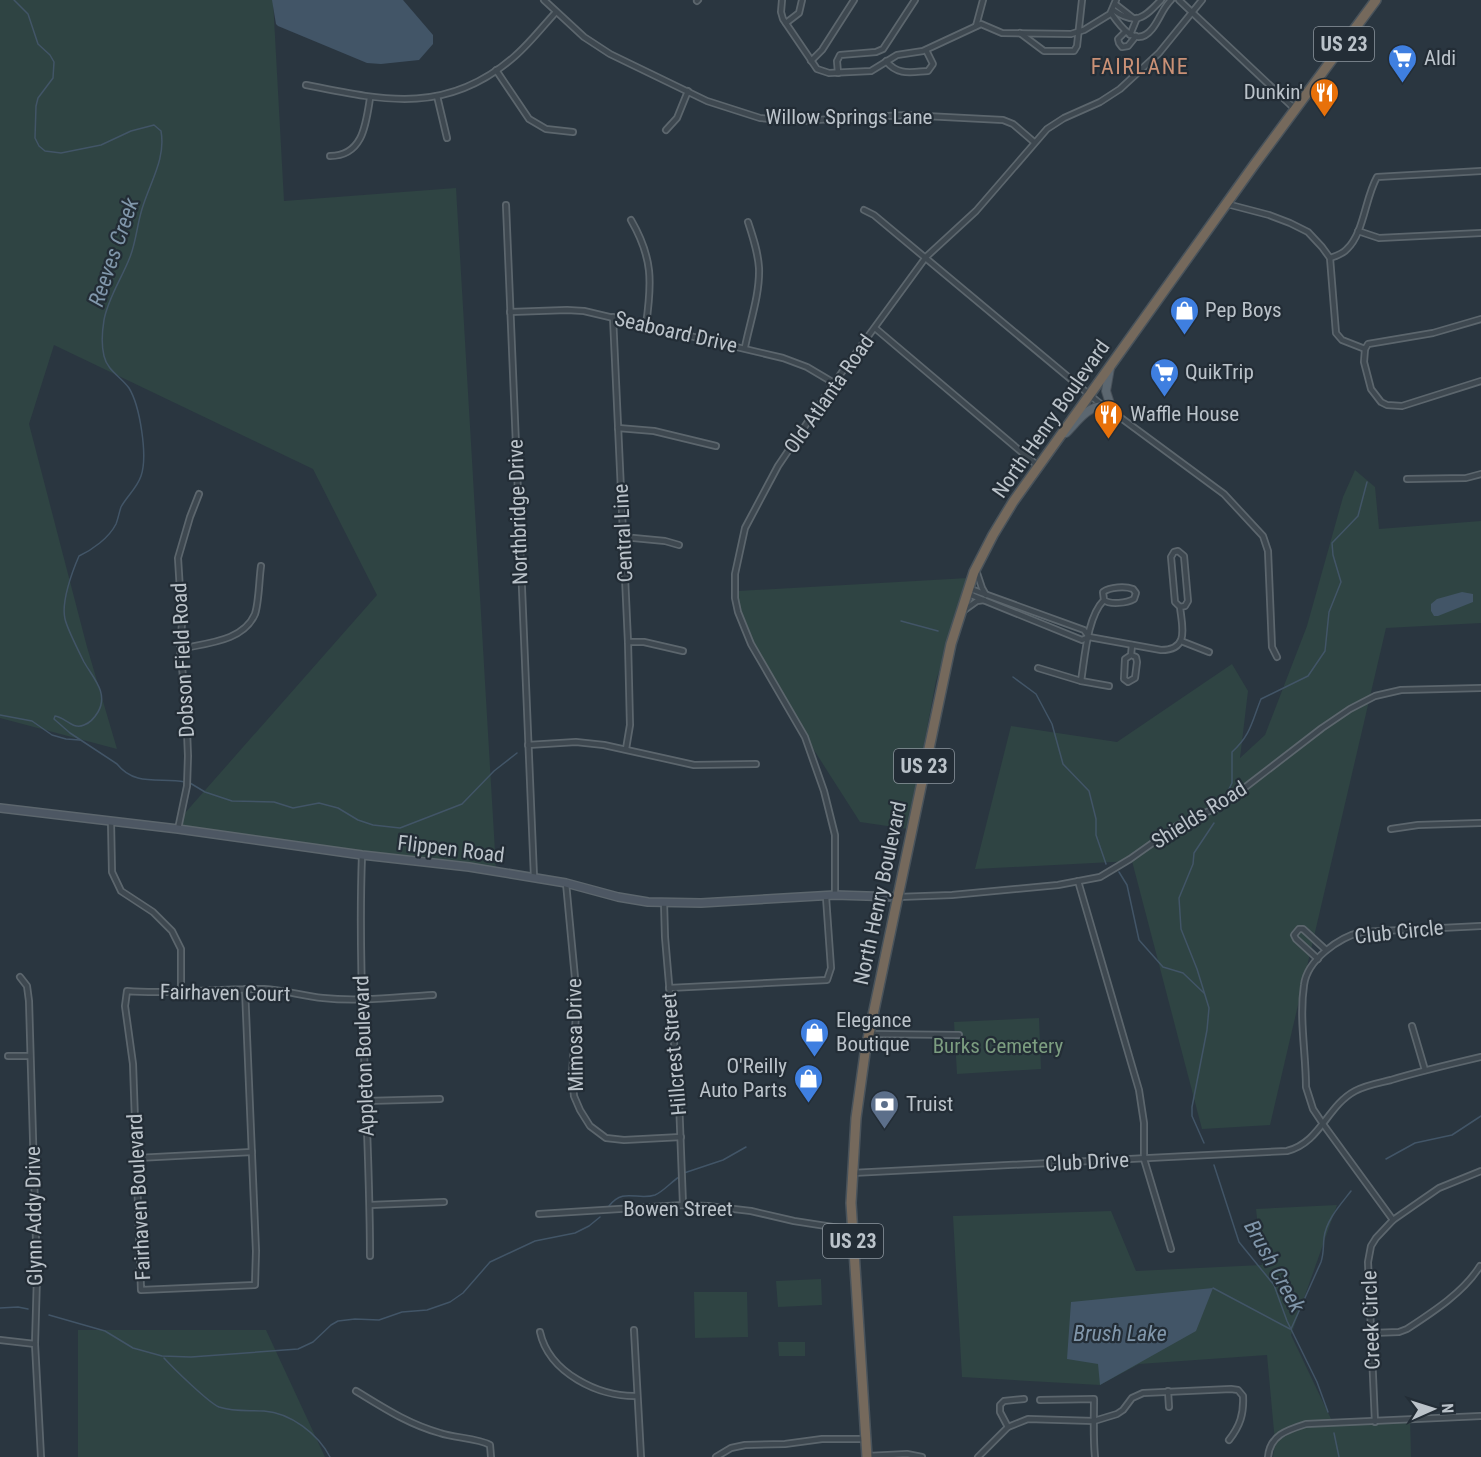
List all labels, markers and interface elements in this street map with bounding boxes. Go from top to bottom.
road number: US 23 [1314,27,1374,61]
supermarket icon: Aldi [1387,42,1419,84]
place label: Aldi [1424,46,1456,70]
district label: FAIRLANE [1091,54,1189,79]
restaurant icon: Dunkin' [1308,76,1340,118]
place label: Dunkin' [1244,80,1303,104]
street label: Willow Springs Lane [766,105,933,129]
water label: Reeves Creek [83,194,144,310]
shop icon: Pep Boys [1168,294,1200,336]
place label: Pep Boys [1205,298,1282,322]
street label: Seaboard Drive [612,306,740,358]
street label: Old Atlanta Road [779,330,879,458]
street label: North Henry Boulevard [988,336,1114,502]
supermarket icon: QuikTrip [1148,356,1180,398]
place label: QuikTrip [1185,360,1254,384]
restaurant icon: Waffle House [1093,398,1125,440]
place label: Waffle House [1130,402,1239,426]
street label: Northbridge Drive [503,439,533,585]
street label: Central Line [608,483,638,583]
street label: Dobson Field Road [167,582,199,738]
road number: US 23 [894,749,954,783]
street label: Shields Road [1147,776,1251,854]
street label: North Henry Boulevard [849,799,911,987]
street label: Flippen Road [396,831,506,867]
street label: Club Circle [1353,915,1445,949]
street label: Appleton Boulevard [349,975,379,1137]
street label: Mimosa Drive [562,978,588,1092]
street label: Fairhaven Court [160,980,290,1006]
street label: Hillcrest Street [657,992,691,1116]
place label: Elegance Boutique [836,1008,911,1056]
shop icon: Elegance Boutique [799,1016,831,1058]
park label: Burks Cemetery [933,1034,1064,1058]
place label: O'Reilly Auto Parts [699,1054,787,1102]
shop icon: O'Reilly Auto Parts [792,1062,824,1104]
bank icon: Truist [869,1088,901,1130]
place label: Truist [906,1092,953,1116]
street label: Fairhaven Boulevard [123,1113,155,1281]
street label: Glynn Addy Drive [21,1146,47,1286]
street label: Club Drive [1044,1148,1130,1176]
street label: Bowen Street [623,1197,733,1221]
water label: Brush Creek [1239,1216,1310,1317]
road number: US 23 [823,1224,883,1258]
street label: Creek Circle [1357,1270,1385,1370]
water label: Brush Lake [1073,1321,1167,1346]
north arrow [1403,1379,1463,1439]
text: N [1438,1403,1457,1414]

